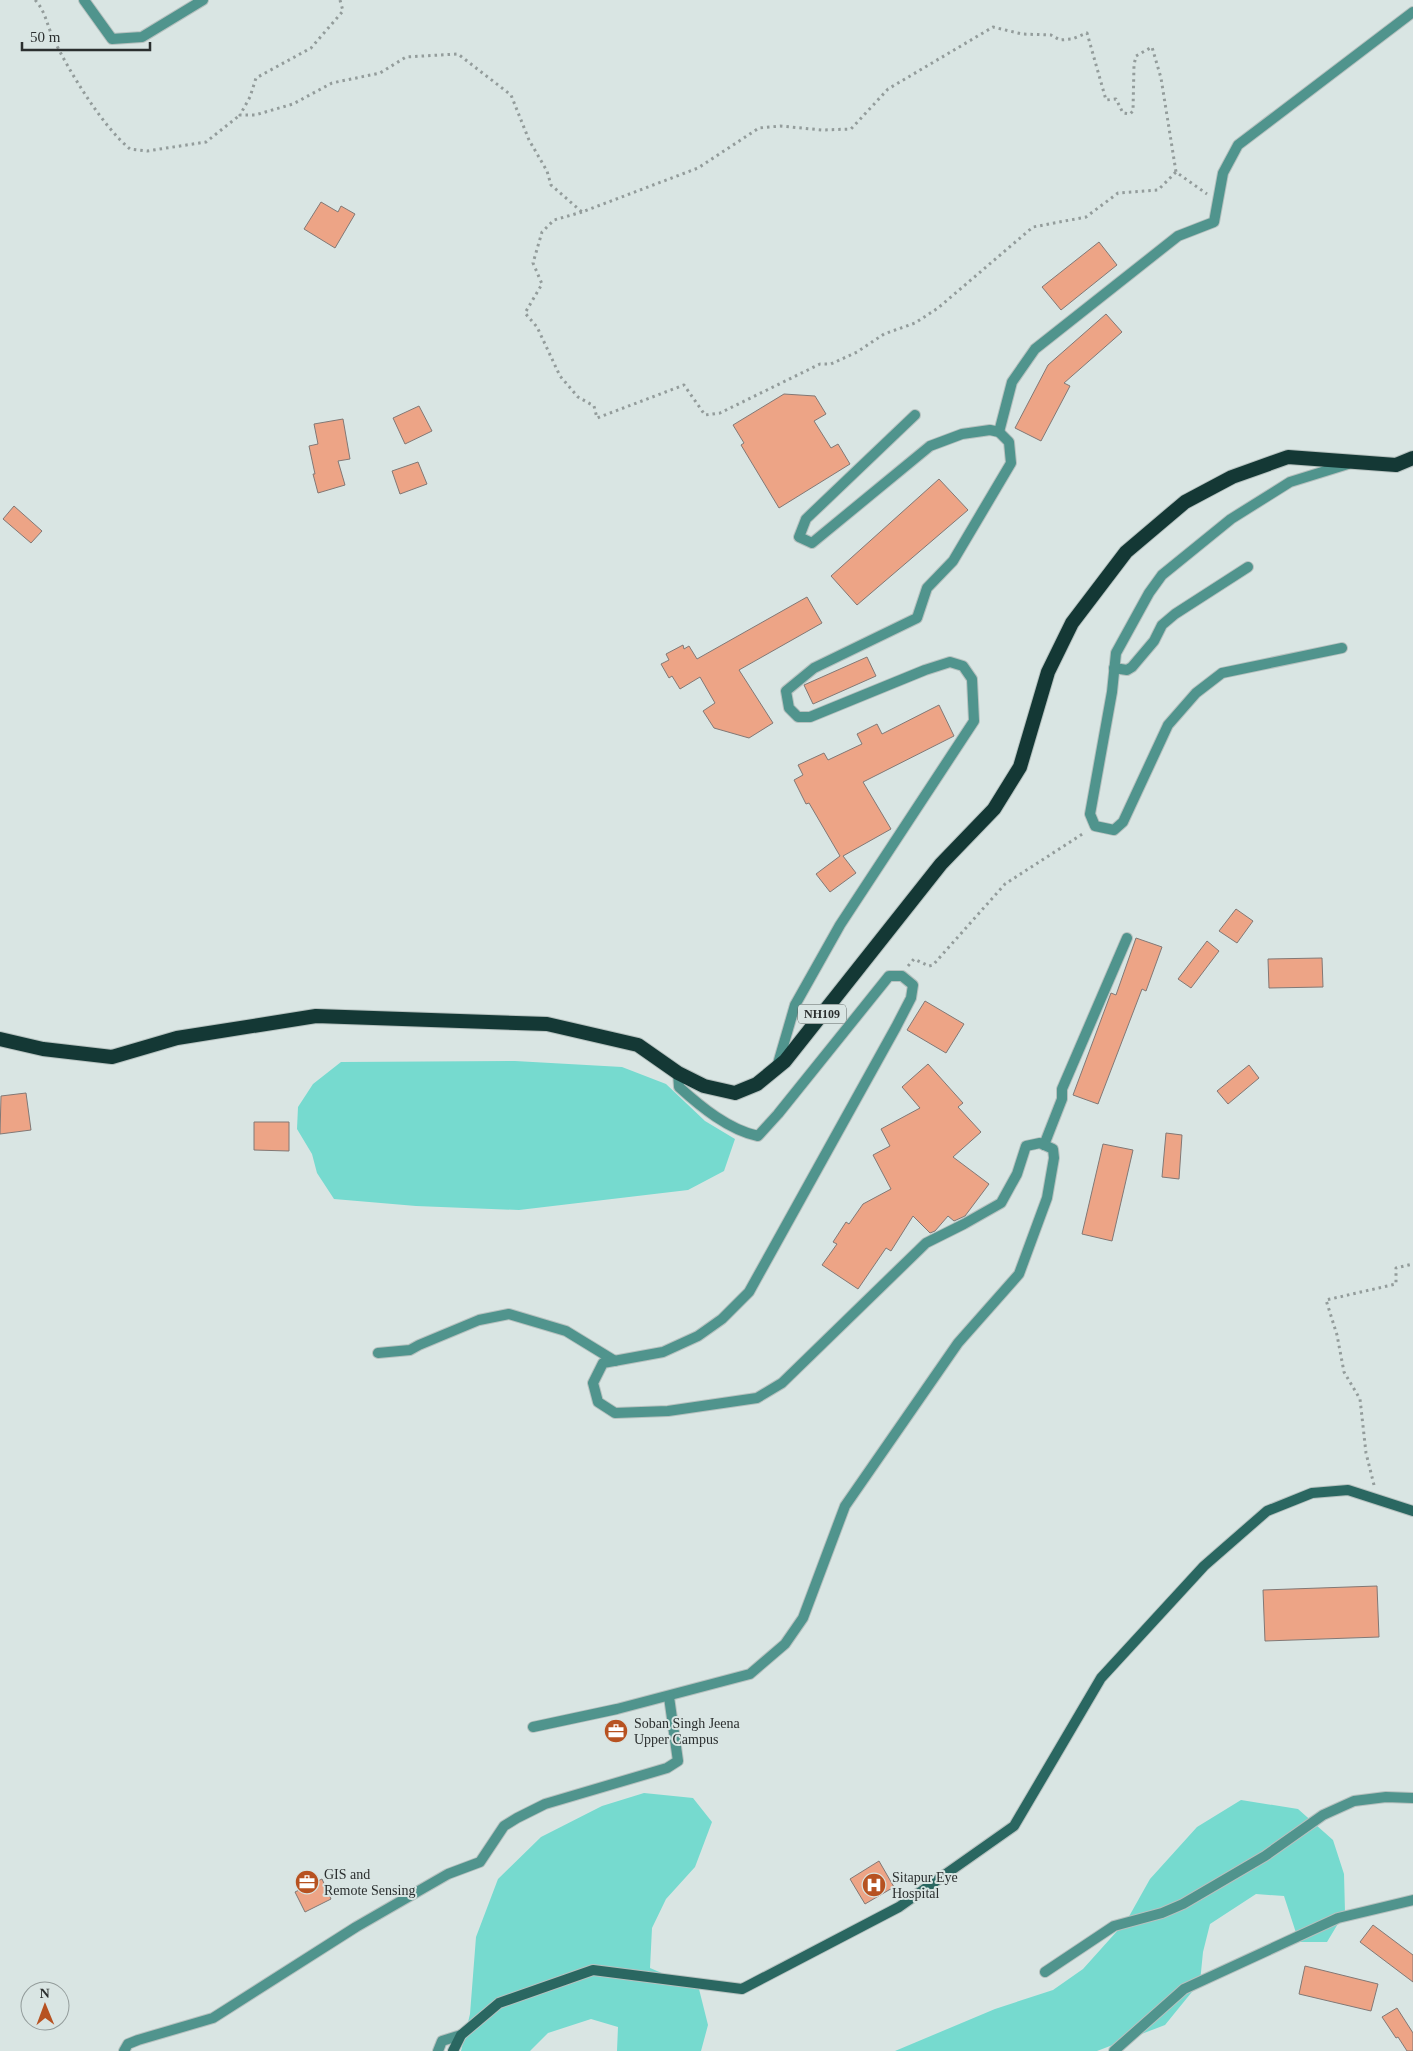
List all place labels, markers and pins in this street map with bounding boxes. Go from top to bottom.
place label: Soban Singh Jeena Upper Campus [634,1716,741,1747]
office icon: Soban Singh Jeena Upper Campus [603,1718,629,1744]
place label: GIS and Remote Sensing [324,1867,415,1898]
office icon: GIS and Remote Sensing [294,1869,320,1895]
place label: Sitapur Eye Hospital [892,1870,958,1901]
hospital icon: Sitapur Eye Hospital [861,1872,887,1898]

